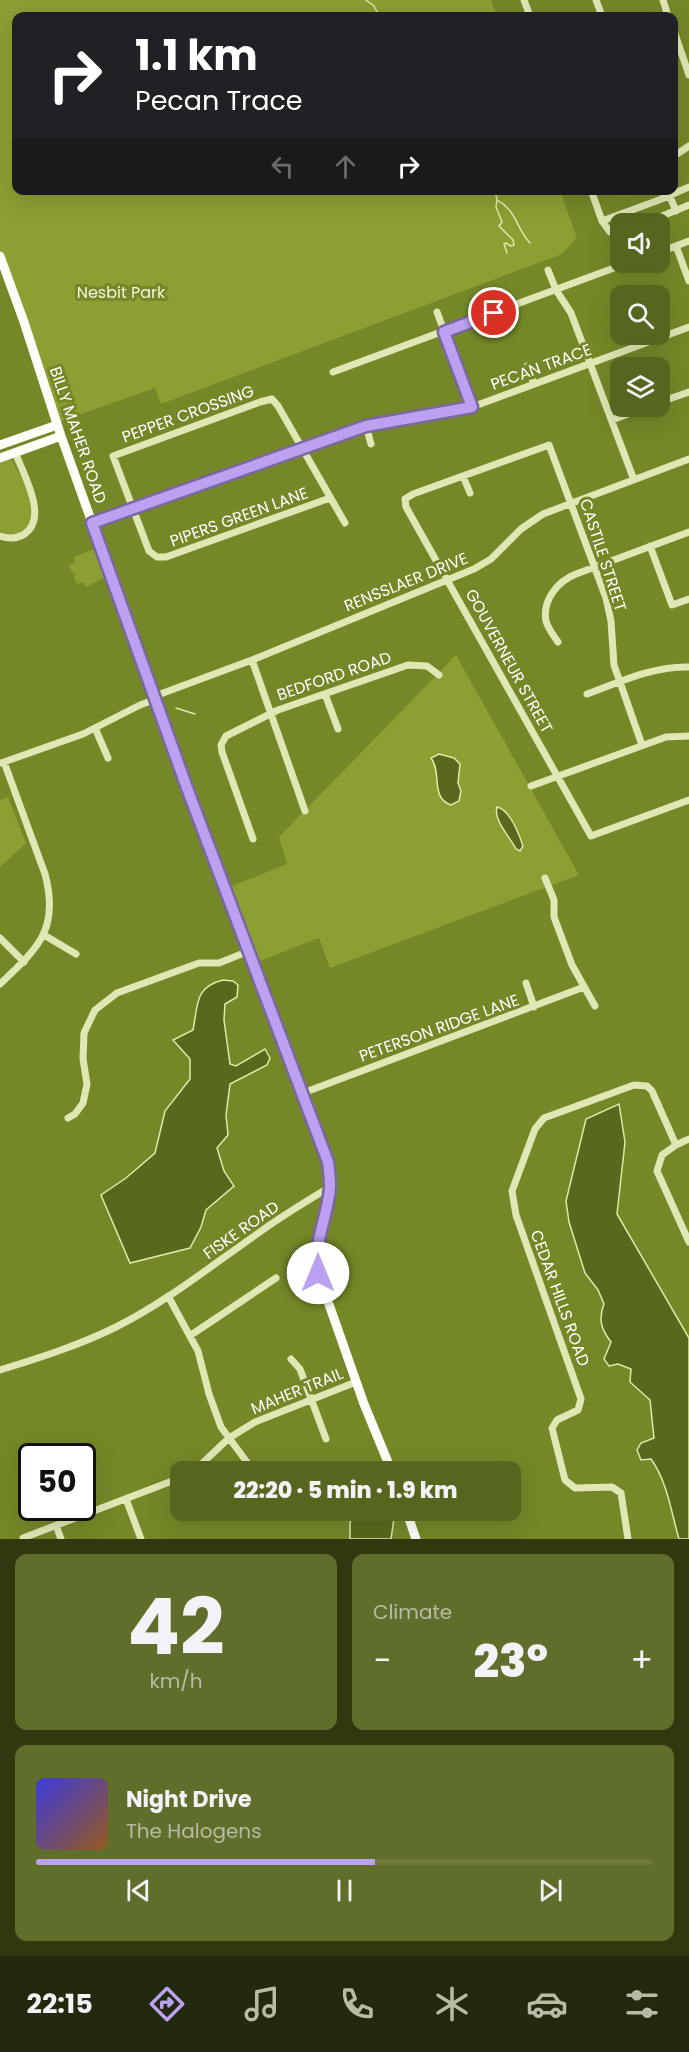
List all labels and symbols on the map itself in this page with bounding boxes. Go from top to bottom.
park label: Nesbit Park [77,281,166,304]
pin [468,287,519,338]
street label: PECAN TRACE [487,338,595,396]
street label: BILLY MAHER ROAD [44,363,112,507]
street label: PEPPER CROSSING [119,379,257,449]
street label: PIPERS GREEN LANE [167,481,311,553]
street label: CASTILE STREET [574,496,632,615]
street label: RENSSLAER DRIVE [341,547,471,617]
street label: GOUVERNEUR STREET [460,585,558,738]
street label: BEDFORD ROAD [274,646,394,706]
street label: PETERSON RIDGE LANE [356,988,522,1068]
street label: FISKE ROAD [198,1195,284,1265]
street label: CEDAR HILLS ROAD [525,1227,595,1369]
position arrow [286,1241,350,1305]
street label: MAHER TRAIL [247,1362,347,1420]
speed limit sign: 50 [18,1443,96,1521]

